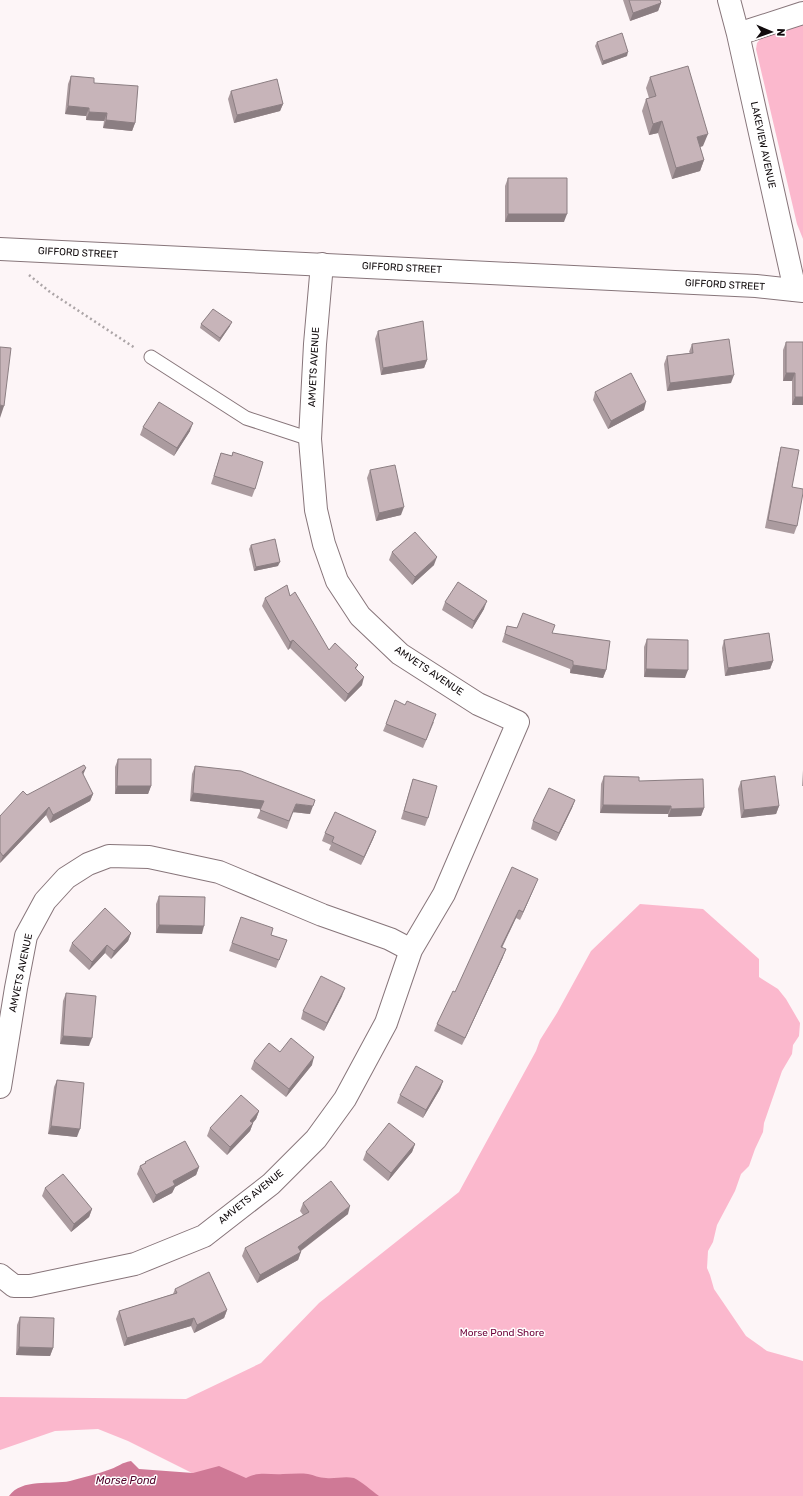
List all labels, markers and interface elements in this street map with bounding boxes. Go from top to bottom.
north arrow [751,12,791,52]
text: N [774,28,787,37]
street label: LAKEVIEW AVENUE [748,100,778,190]
street label: GIFFORD STREET [38,245,119,261]
street label: GIFFORD STREET [362,260,443,276]
street label: GIFFORD STREET [685,277,766,293]
street label: AMVETS AVENUE [306,327,322,407]
street label: AMVETS AVENUE [392,644,466,698]
street label: AMVETS AVENUE [7,933,35,1013]
street label: AMVETS AVENUE [216,1167,286,1227]
park label: Morse Pond Shore [460,1327,545,1339]
water label: Morse Pond [96,1474,157,1487]

